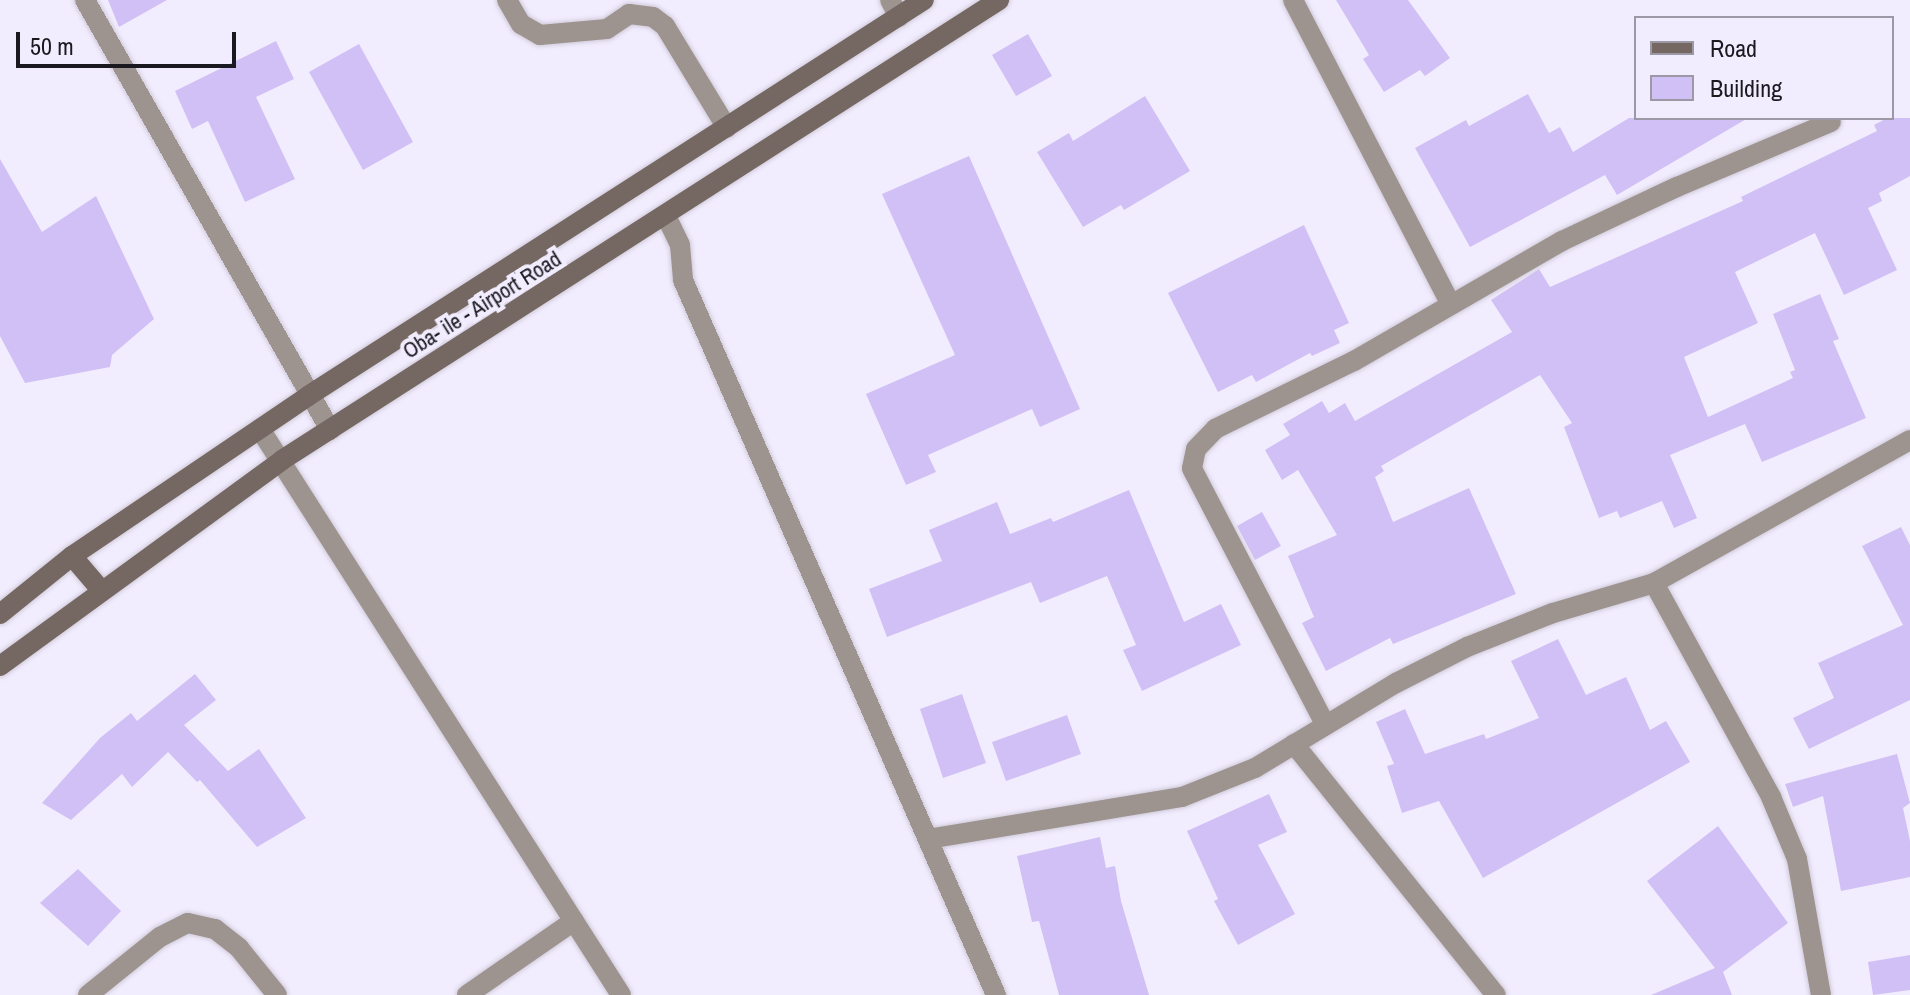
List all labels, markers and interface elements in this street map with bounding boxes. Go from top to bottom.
scale bar [20,16,240,66]
legend [1634,16,1894,120]
text: 50 m [30,30,74,62]
text: Road [1710,32,1757,64]
text: Building [1710,72,1782,104]
street label: Oba- ile - Airport Road [398,245,566,365]

